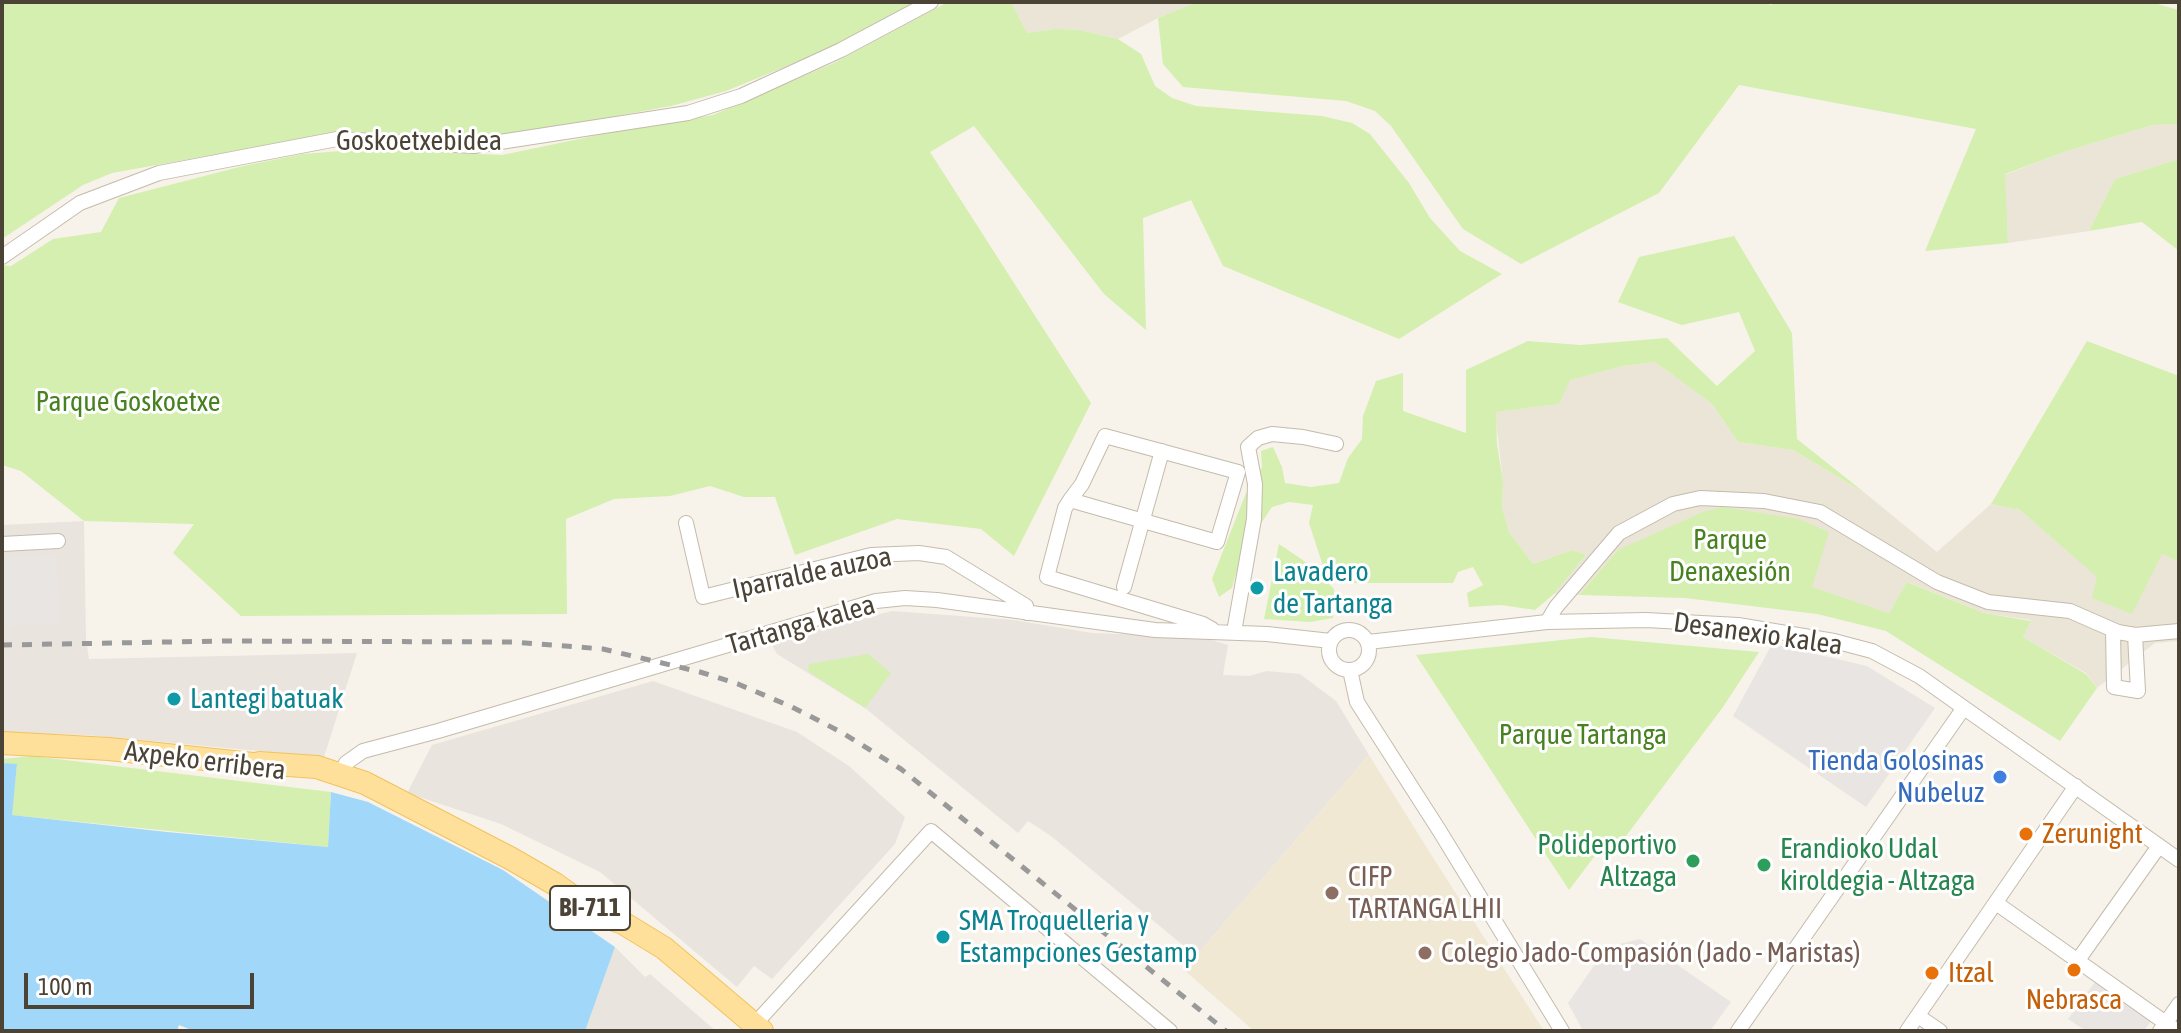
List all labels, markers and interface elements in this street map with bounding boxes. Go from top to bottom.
street label: Goskoetxebidea [336,124,502,158]
park label: Parque Goskoetxe [35,385,221,419]
park label: Parque Denaxesión [1669,523,1791,589]
street label: Iparralde auzoa [729,540,895,606]
place label: Lavadero de Tartanga [1273,555,1393,621]
marker: Lavadero de Tartanga [1248,579,1266,597]
street label: Tartanga kalea [723,588,879,662]
street label: Desanexio kalea [1671,606,1845,662]
place label: Lantegi batuak [190,682,343,716]
marker: Lantegi batuak [165,690,183,708]
park label: Parque Tartanga [1499,718,1667,752]
street label: Axpeko erribera [122,734,288,788]
place label: Tienda Golosinas Nubeluz [1808,744,1984,810]
marker: Tienda Golosinas Nubeluz [1991,768,2009,786]
place label: Zerunight [2042,817,2143,851]
marker: Zerunight [2017,825,2035,843]
place label: Polideportivo Altzaga [1537,828,1677,894]
place label: Erandioko Udal kiroldegia - Altzaga [1780,832,1975,898]
marker: Polideportivo Altzaga [1684,852,1702,870]
marker: Erandioko Udal kiroldegia - Altzaga [1755,856,1773,874]
place label: CIFP TARTANGA LHII [1348,860,1502,926]
marker: CIFP TARTANGA LHII [1323,884,1341,902]
road number: BI-711 [550,886,630,930]
place label: SMA Troquelleria y Estampciones Gestamp [959,904,1197,970]
marker: SMA Troquelleria y Estampciones Gestamp [934,928,952,946]
place label: Colegio Jado-Compasión (Jado - Maristas) [1441,936,1860,970]
marker: Colegio Jado-Compasión (Jado - Maristas) [1416,944,1434,962]
place label: Itzal [1948,956,1994,990]
scale bar [28,957,258,1007]
marker: Nebrasca [2065,961,2083,979]
marker: Itzal [1923,964,1941,982]
text: 100 m [38,973,92,1000]
place label: Nebrasca [2026,983,2122,1017]

